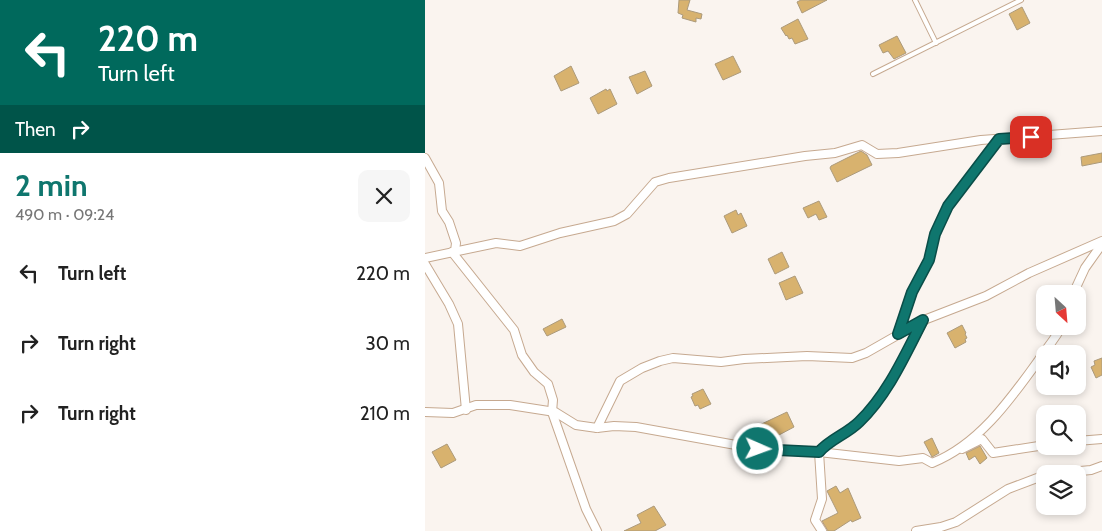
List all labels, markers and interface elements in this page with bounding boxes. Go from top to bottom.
text: 220 m [98,17,198,60]
icon: left [15,20,80,85]
text: Turn left [98,60,175,87]
icon: right [66,115,94,143]
pin [1010,116,1052,158]
text: Then [15,118,56,141]
icon: arrive [1017,123,1045,151]
text: 2 min [15,167,87,204]
button: close [358,170,410,222]
text: 490 m · 09:24 [15,205,114,224]
icon: left [15,259,43,287]
text: Turn left [58,262,126,285]
text: 220 m [356,262,410,285]
north arrow [1036,285,1086,335]
map controls [1036,285,1086,515]
icon: right [15,329,43,357]
text: Turn right [58,332,136,355]
text: 30 m [366,332,410,355]
button: sound [1036,345,1086,395]
icon: right [15,399,43,427]
text: Turn right [58,402,136,425]
text: 210 m [360,402,410,425]
button: search [1036,405,1086,455]
position arrow [731,422,783,474]
button: layers [1036,465,1086,515]

